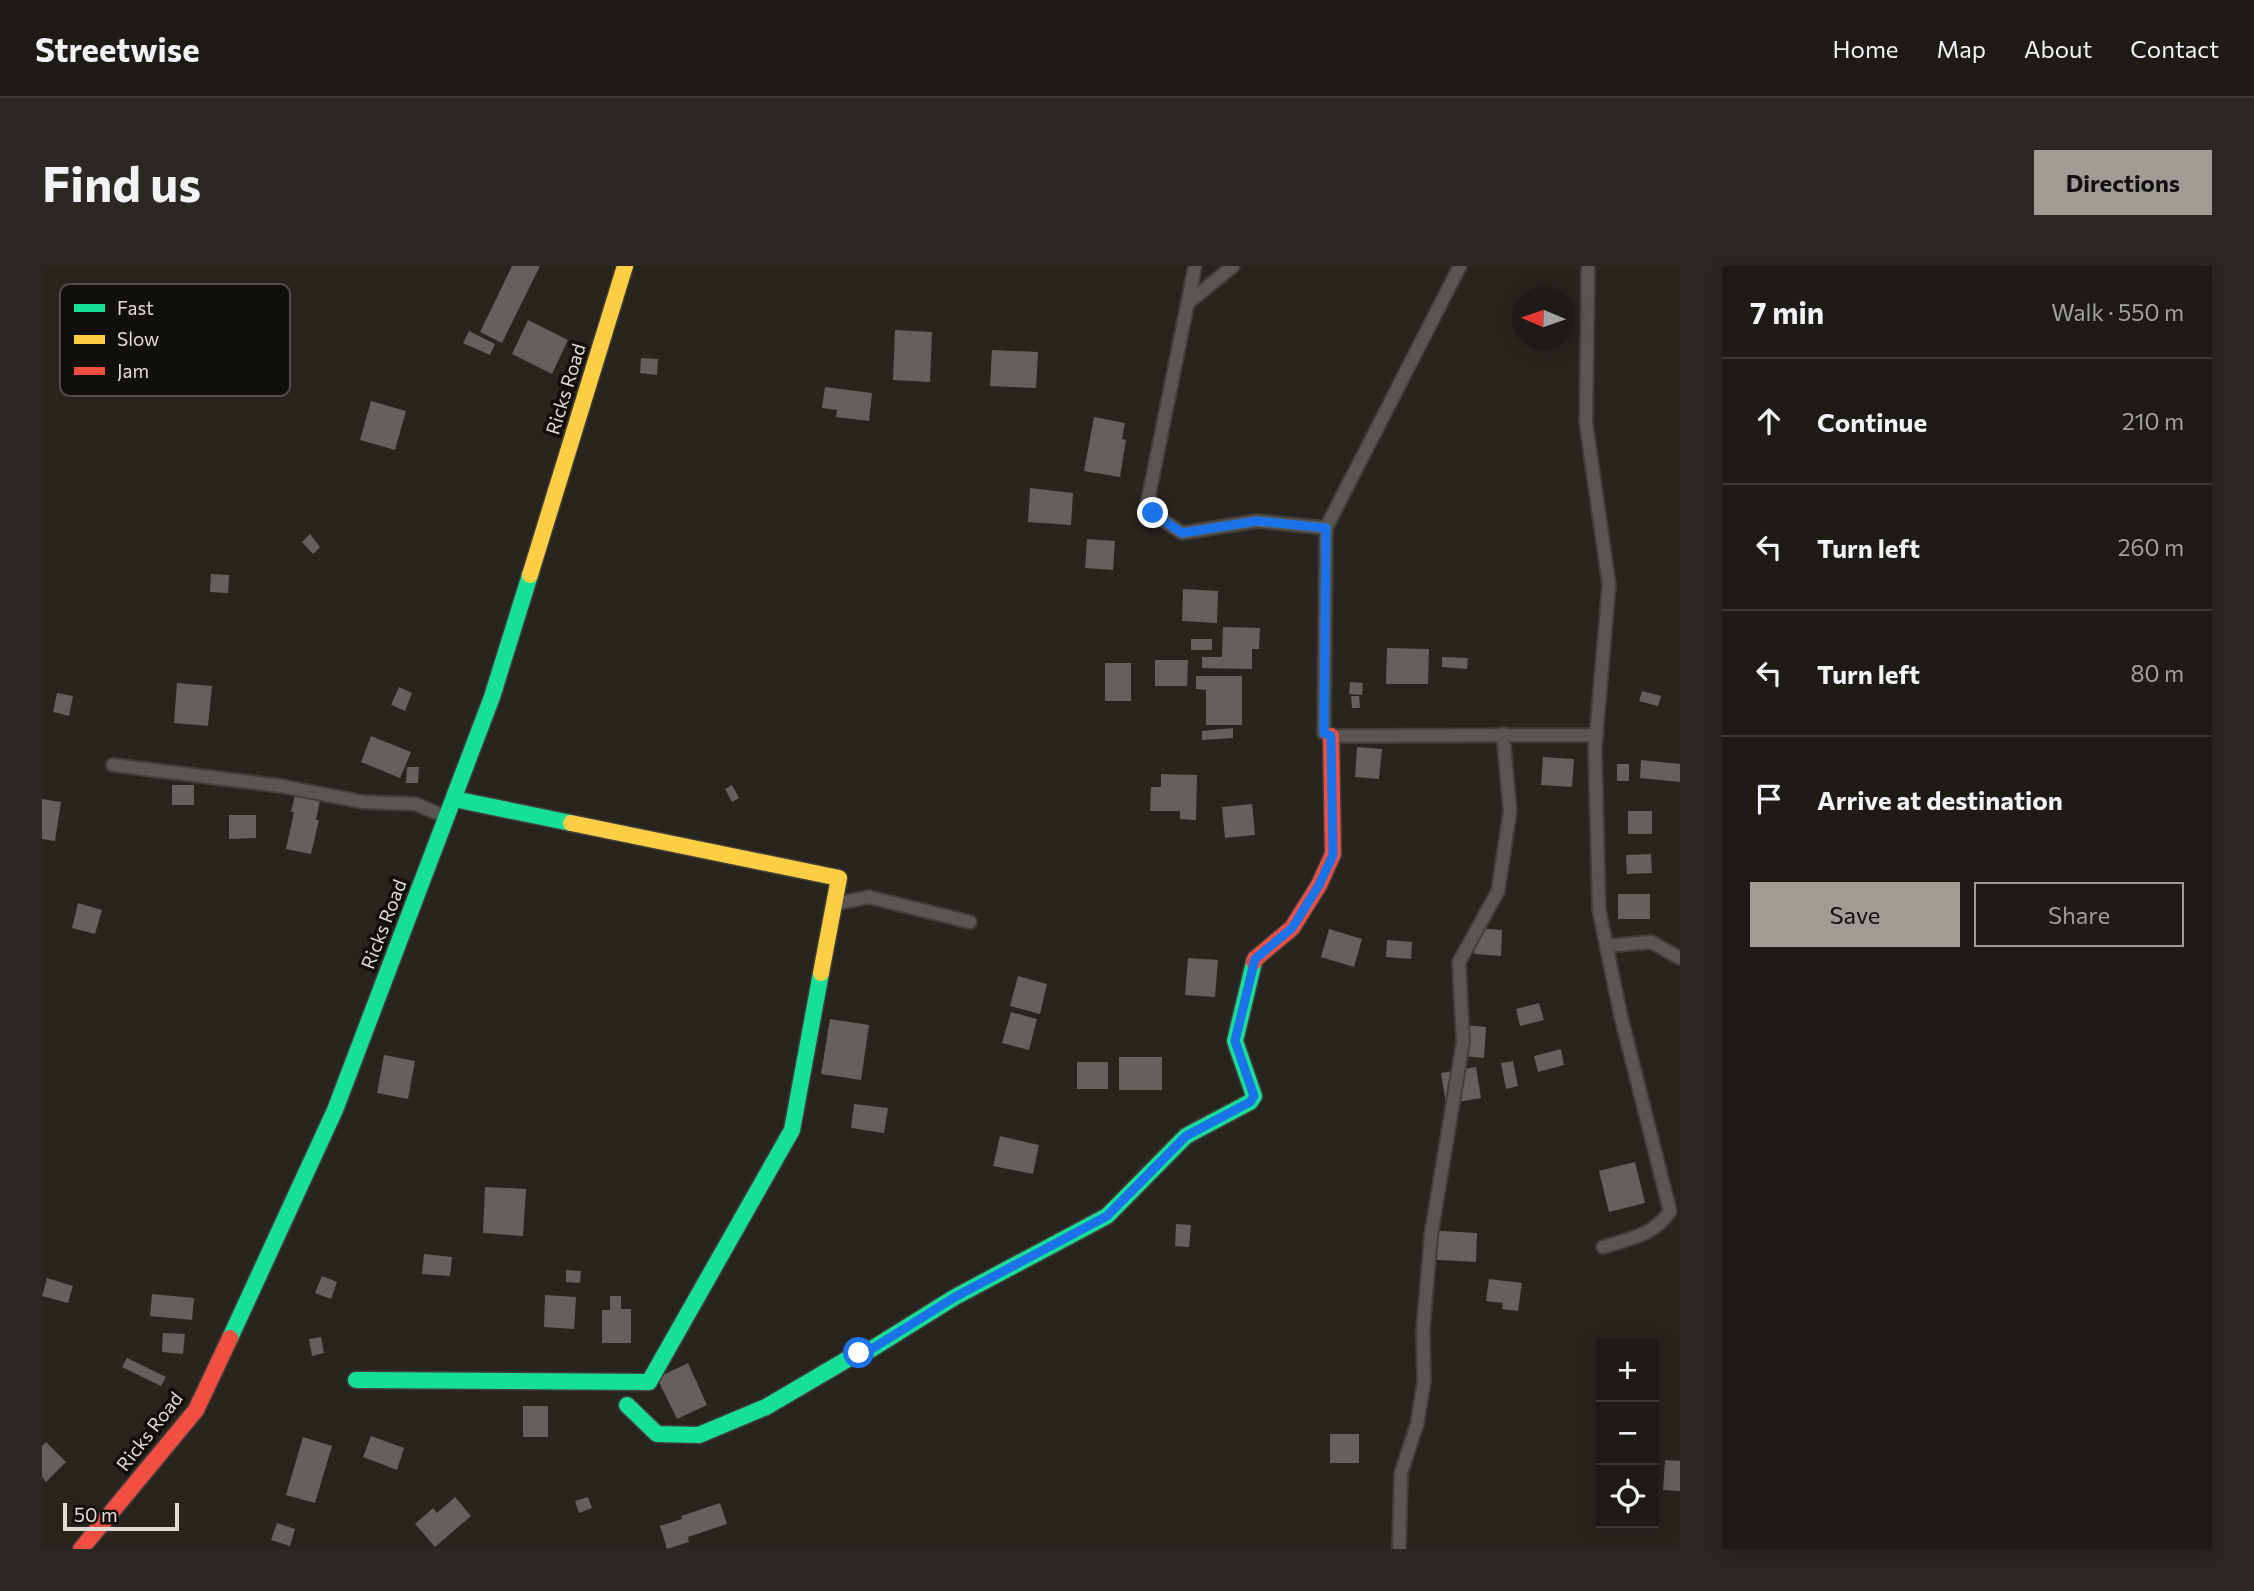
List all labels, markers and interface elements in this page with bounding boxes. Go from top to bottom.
text: Streetwise [35,28,200,69]
text: Home [1833,34,1899,63]
text: Map [1937,34,1986,63]
text: About [2024,34,2092,63]
text: Contact [2130,34,2219,63]
button: Directions [2034,150,2212,215]
text: Find us [42,152,201,212]
legend [60,284,290,396]
north arrow [1512,287,1575,350]
text: 7 min [1750,293,1824,330]
text: Fast [117,296,154,319]
text: Walk · 550 m [2051,298,2184,326]
text: Slow [117,327,159,350]
street label: Ricks Road [540,341,590,437]
text: Jam [117,359,149,382]
icon: ahead [1750,402,1788,440]
text: Continue [1817,406,1927,437]
text: 210 m [2122,407,2184,435]
route end [1137,497,1168,528]
icon: left [1750,528,1788,566]
text: Turn left [1817,532,1920,563]
text: 260 m [2118,533,2184,561]
icon: left [1750,654,1788,692]
text: Turn left [1817,658,1920,689]
text: 80 m [2131,659,2184,687]
icon: arrive [1750,780,1788,818]
text: Arrive at destination [1817,784,2063,815]
street label: Ricks Road [355,876,411,972]
button: Save [1750,882,1960,947]
button: Share [1974,882,2184,947]
route start [843,1337,874,1368]
map controls [1596,1339,1659,1528]
button: + [1596,1339,1659,1402]
street label: Ricks Road [111,1387,187,1475]
button: − [1596,1402,1659,1465]
button: locate [1596,1465,1659,1528]
scale bar [63,1500,178,1532]
text: 50 m [74,1503,118,1526]

